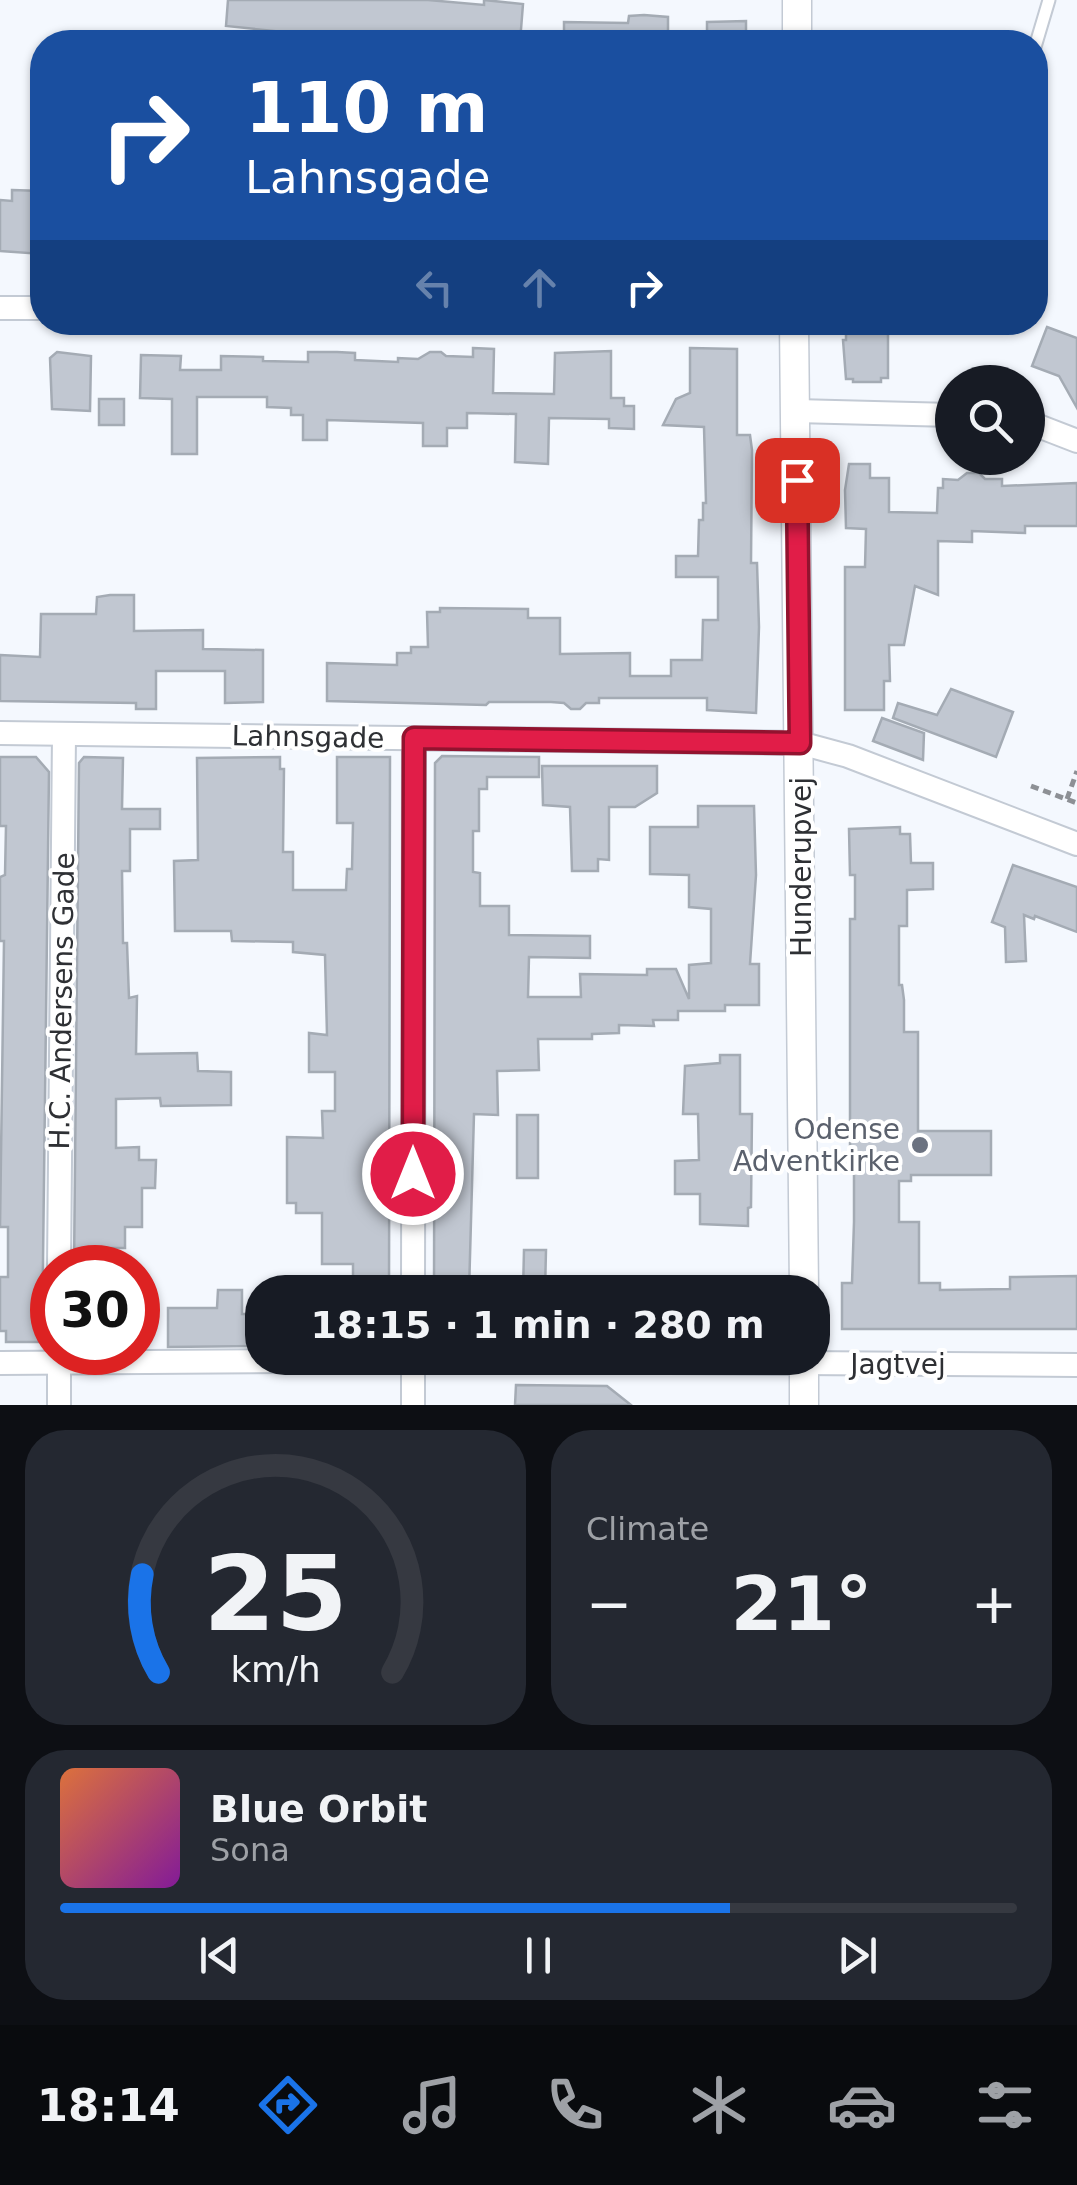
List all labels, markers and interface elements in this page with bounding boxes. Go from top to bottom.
text: 110 m [245,67,488,149]
icon: right [80,70,210,200]
text: Lahnsgade [245,151,491,204]
icon: left [407,260,462,315]
icon: ahead [512,260,567,315]
icon: right [617,260,672,315]
map controls [935,365,1045,475]
button: search [935,365,1045,475]
pin [755,438,840,523]
icon: arrive [770,453,825,508]
street label: Lahnsgade [231,719,385,755]
street label: Hunderupvej [785,777,818,957]
street label: H.C. Andersens Gade [43,852,81,1150]
place label: Odense Adventkirke [733,1113,900,1178]
position arrow [361,1122,465,1226]
marker: Odense Adventkirke [909,1134,931,1156]
speed limit sign: 30 [30,1245,160,1375]
text: 18:15 · 1 min · 280 m [310,1303,765,1347]
street label: Jagtvej [848,1348,946,1381]
text: Climate [586,1510,709,1548]
text: 25 [203,1533,348,1655]
text: 21° [731,1560,872,1648]
text: − [586,1572,632,1636]
text: + [971,1572,1017,1636]
text: km/h [230,1649,321,1690]
text: Blue Orbit [210,1787,427,1831]
text: Sona [210,1831,290,1869]
icon: previous [192,1928,247,1983]
icon: pause [511,1928,566,1983]
icon: next [830,1928,885,1983]
icon: directions [253,2070,323,2140]
icon: music [397,2070,467,2140]
icon: phone [540,2070,610,2140]
icon: climate [684,2070,754,2140]
icon: car [827,2070,897,2140]
icon: filters [970,2070,1040,2140]
text: 18:14 [37,2079,180,2132]

